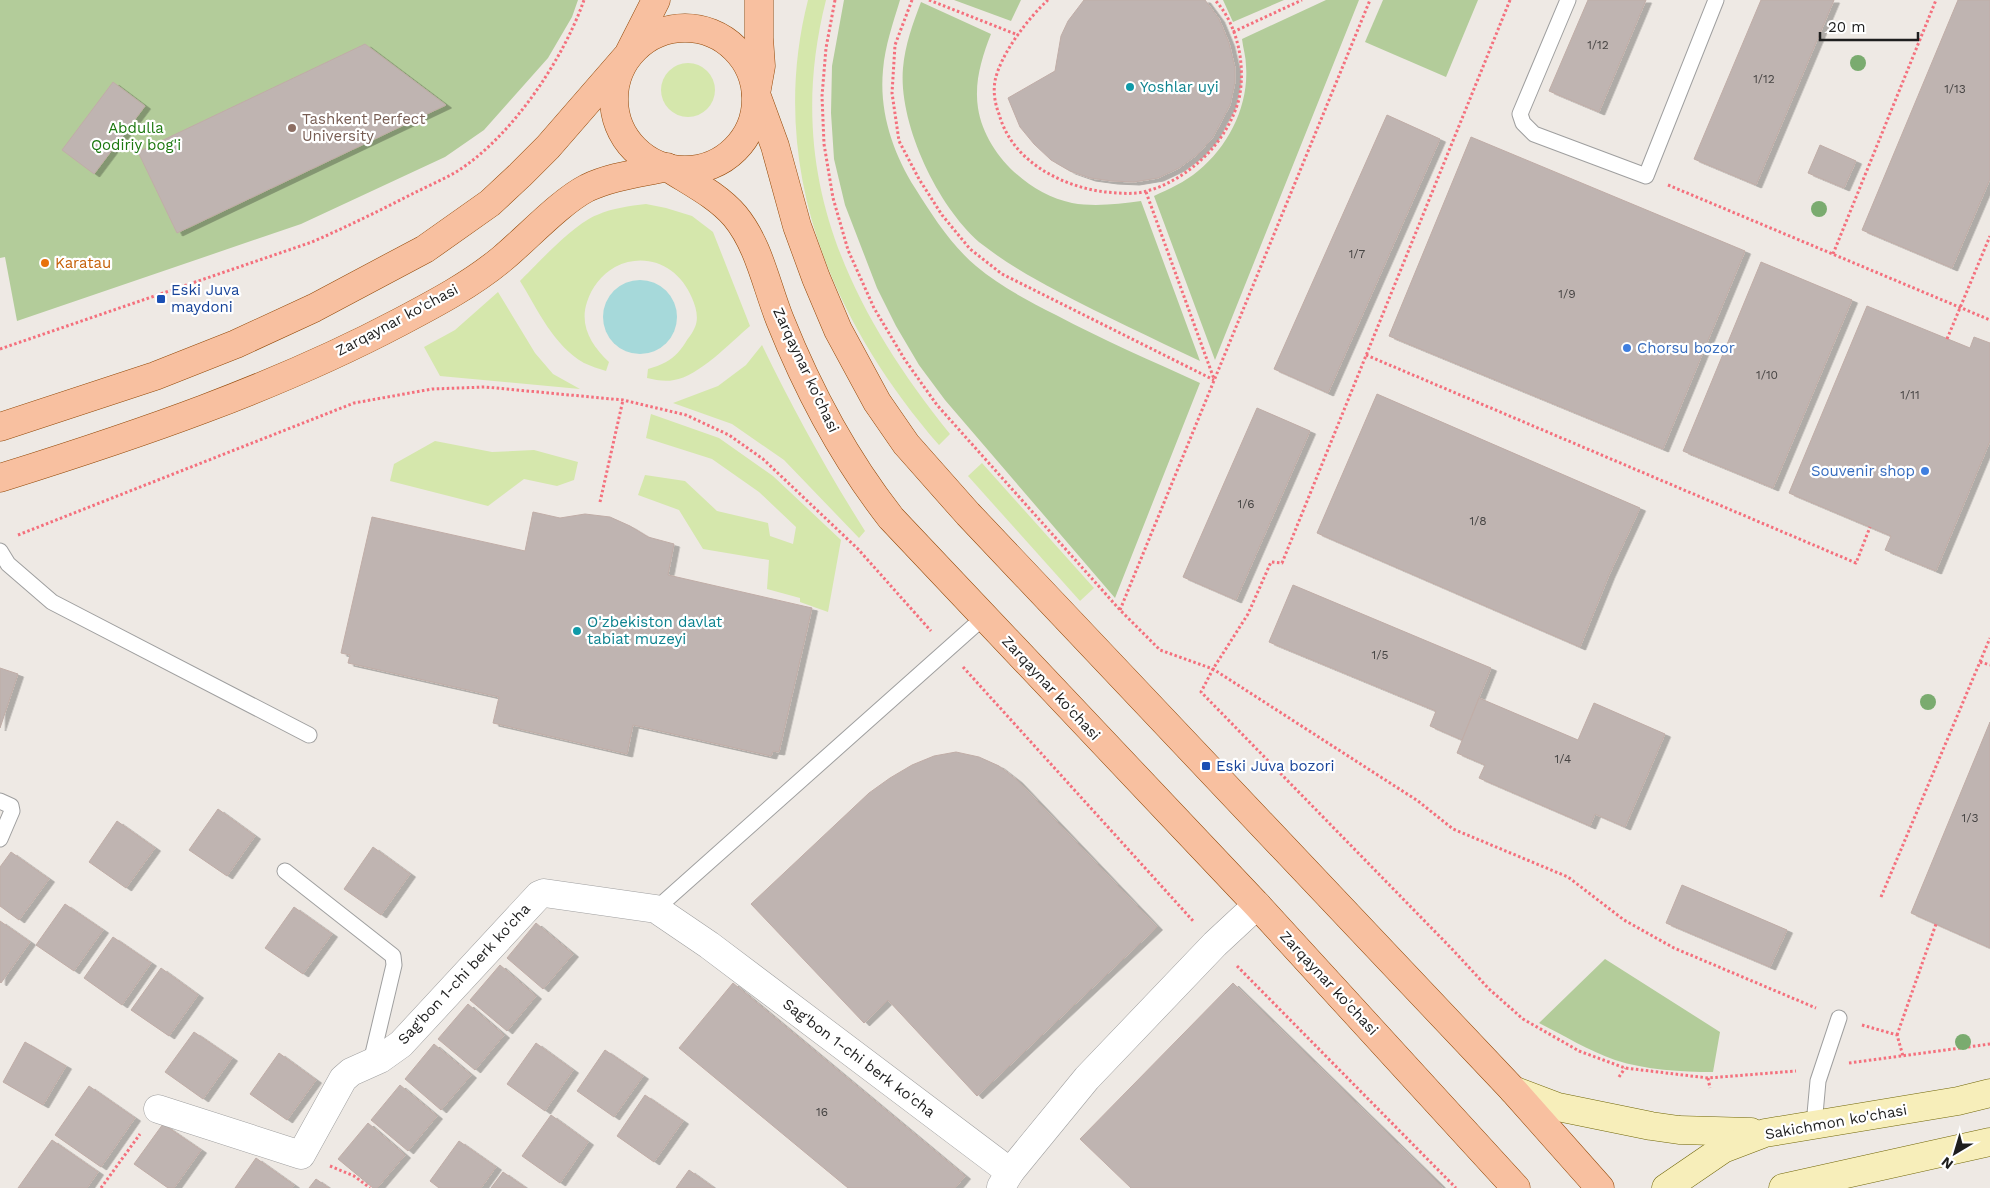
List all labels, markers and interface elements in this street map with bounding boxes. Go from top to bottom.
scale bar [1820,10,1918,42]
text: 20 m [1828,18,1866,36]
house number: 1/12 [1587,38,1609,52]
house number: 1/12 [1753,72,1775,86]
place label: Yoshlar uyi [1140,78,1219,96]
marker: Yoshlar uyi [1124,81,1136,93]
house number: 1/13 [1944,82,1966,96]
place label: Tashkent Perfect University [302,110,426,145]
park label: Abdulla Qodiriy bog'i [91,119,181,154]
marker: Tashkent Perfect University [286,122,298,134]
house number: 1/7 [1349,247,1366,261]
place label: Karatau [55,254,111,272]
marker: Karatau [39,257,51,269]
street label: Zarqaynar ko'chasi [333,280,461,360]
place label: Eski Juva maydoni [171,281,240,316]
house number: 1/9 [1558,287,1576,301]
marker: Eski Juva maydoni [155,293,167,305]
street label: Zarqaynar ko'chasi [769,305,843,435]
place label: Chorsu bozor [1637,339,1735,357]
marker: Chorsu bozor [1621,342,1633,354]
house number: 1/10 [1756,368,1778,382]
house number: 1/11 [1900,388,1920,402]
place label: Souvenir shop [1811,462,1915,480]
marker: Souvenir shop [1919,465,1931,477]
house number: 1/6 [1237,497,1255,511]
house number: 1/8 [1469,514,1487,528]
place label: O'zbekiston davlat tabiat muzeyi [587,613,723,648]
marker: O'zbekiston davlat tabiat muzeyi [571,625,583,637]
street label: Zarqaynar ko'chasi [998,632,1104,744]
house number: 1/5 [1372,648,1388,662]
house number: 1/4 [1555,752,1571,766]
place label: Eski Juva bozori [1216,757,1335,775]
marker: Eski Juva bozori [1200,760,1212,772]
house number: 1/3 [1962,811,1978,825]
street label: Sag'bon 1-chi berk ko'cha [394,899,534,1048]
street label: Zarqaynar ko'chasi [1276,927,1382,1039]
street label: Sag'bon 1-chi berk ko'cha [779,995,939,1122]
street label: Sakichmon ko'chasi [1764,1101,1908,1143]
house number: 16 [816,1105,828,1119]
north arrow [1930,1128,1980,1178]
text: N [1938,1154,1956,1173]

